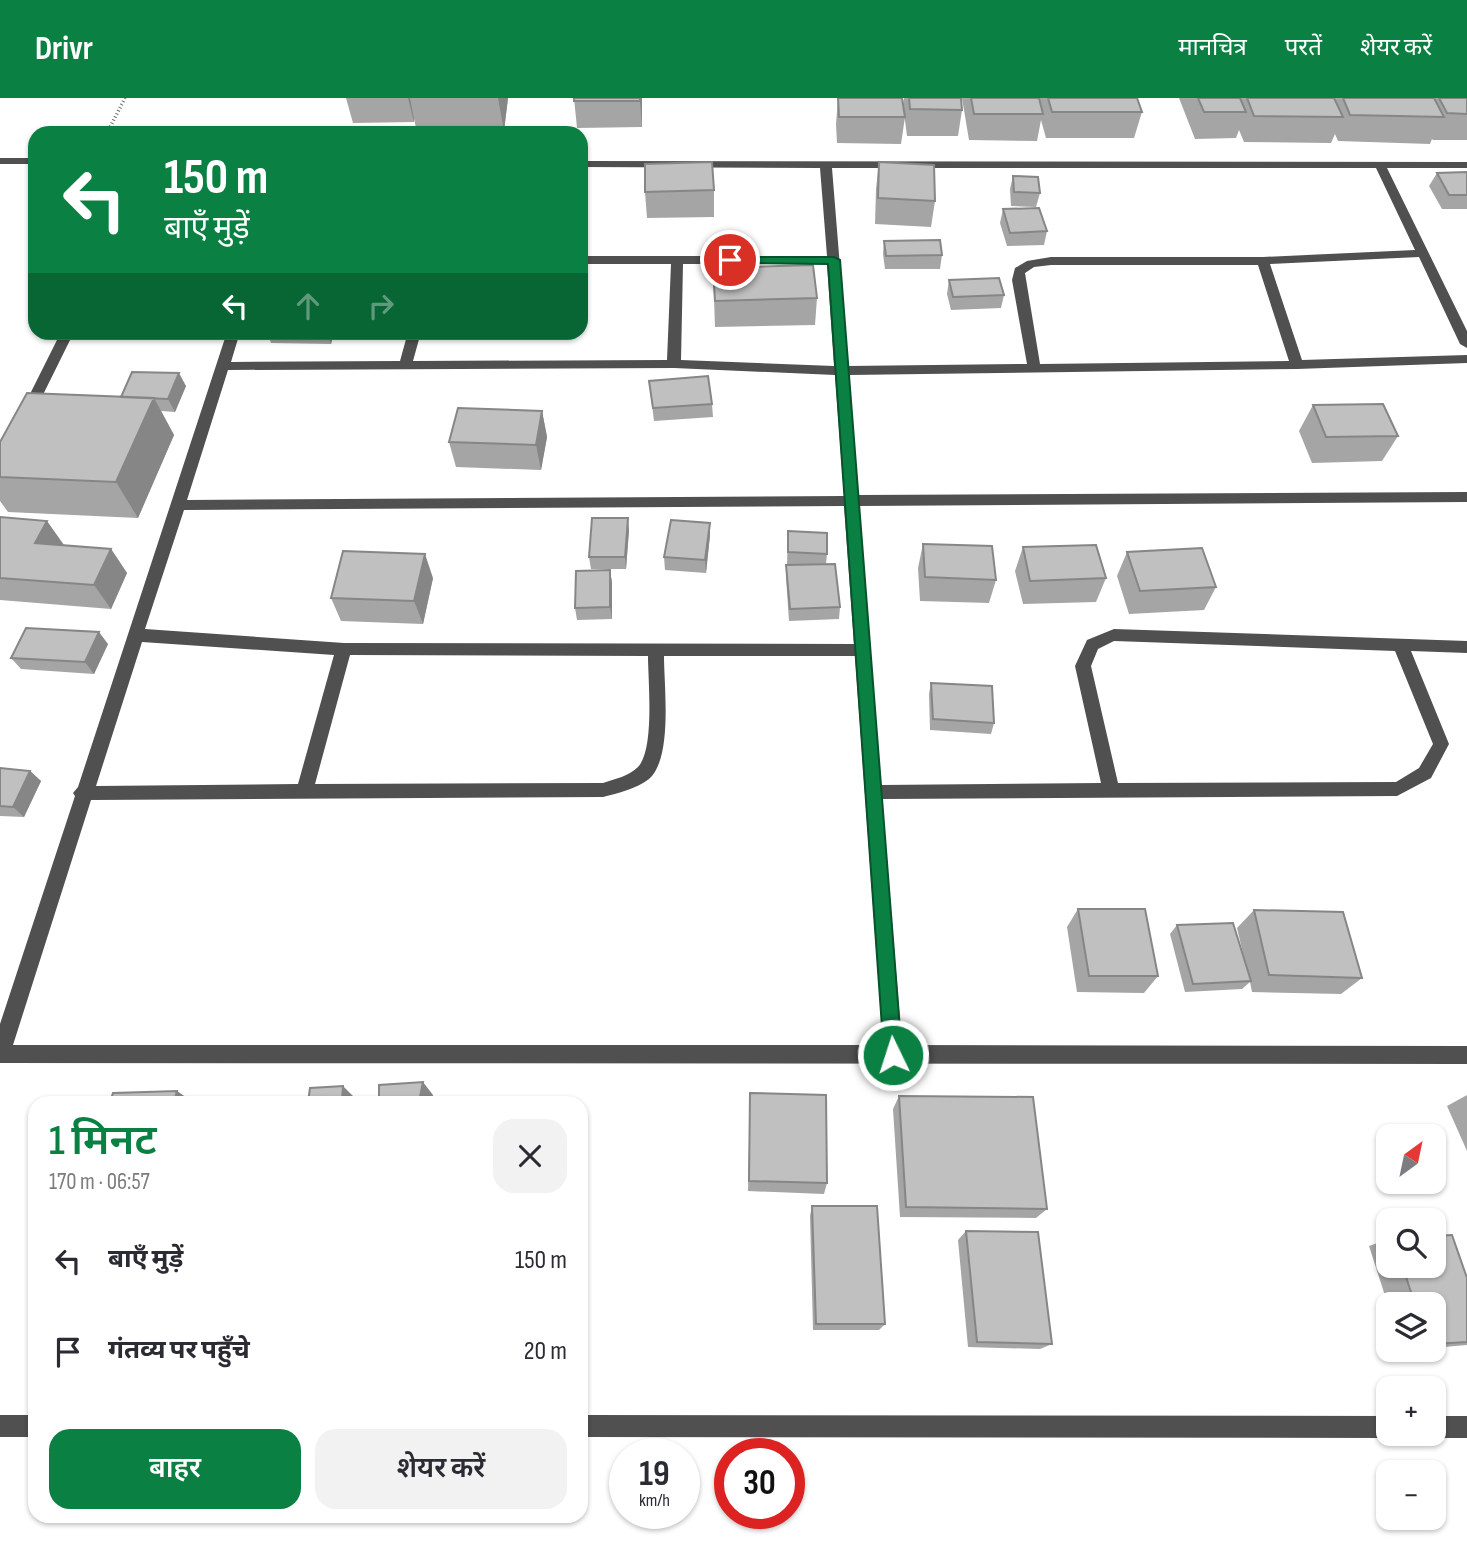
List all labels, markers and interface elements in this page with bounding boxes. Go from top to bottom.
text: Drivr [35,29,93,69]
text: मानचित्र [1178,33,1247,62]
text: परतें [1285,33,1322,62]
text: शेयर करें [1360,33,1432,62]
text: 150 m [164,149,268,208]
icon: left [49,154,140,245]
text: बाएँ मुड़ें [164,209,250,248]
pin [700,230,760,290]
icon: arrive [711,241,749,279]
icon: left [216,287,254,325]
icon: ahead [289,287,327,325]
icon: right [362,287,400,325]
position arrow [856,1018,930,1092]
text: 1 मिनट [49,1116,157,1167]
button: close [493,1119,567,1193]
north arrow [1376,1124,1446,1194]
map controls [1376,1124,1446,1530]
text: 170 m · 06:57 [49,1168,150,1196]
button: search [1376,1208,1446,1278]
icon: left [49,1242,87,1280]
text: बाएँ मुड़ें [108,1244,183,1275]
text: 150 m [515,1245,567,1276]
button: layers [1376,1292,1446,1362]
icon: arrive [49,1333,87,1371]
text: गंतव्य पर पहुँचे [108,1335,250,1366]
text: 20 m [524,1336,567,1367]
button: + [1376,1376,1446,1446]
button: बाहर [49,1429,301,1509]
button: शेयर करें [315,1429,567,1509]
speed limit sign: 30 [714,1438,805,1529]
text: 19 [639,1453,670,1496]
button: − [1376,1460,1446,1530]
text: km/h [639,1490,670,1511]

